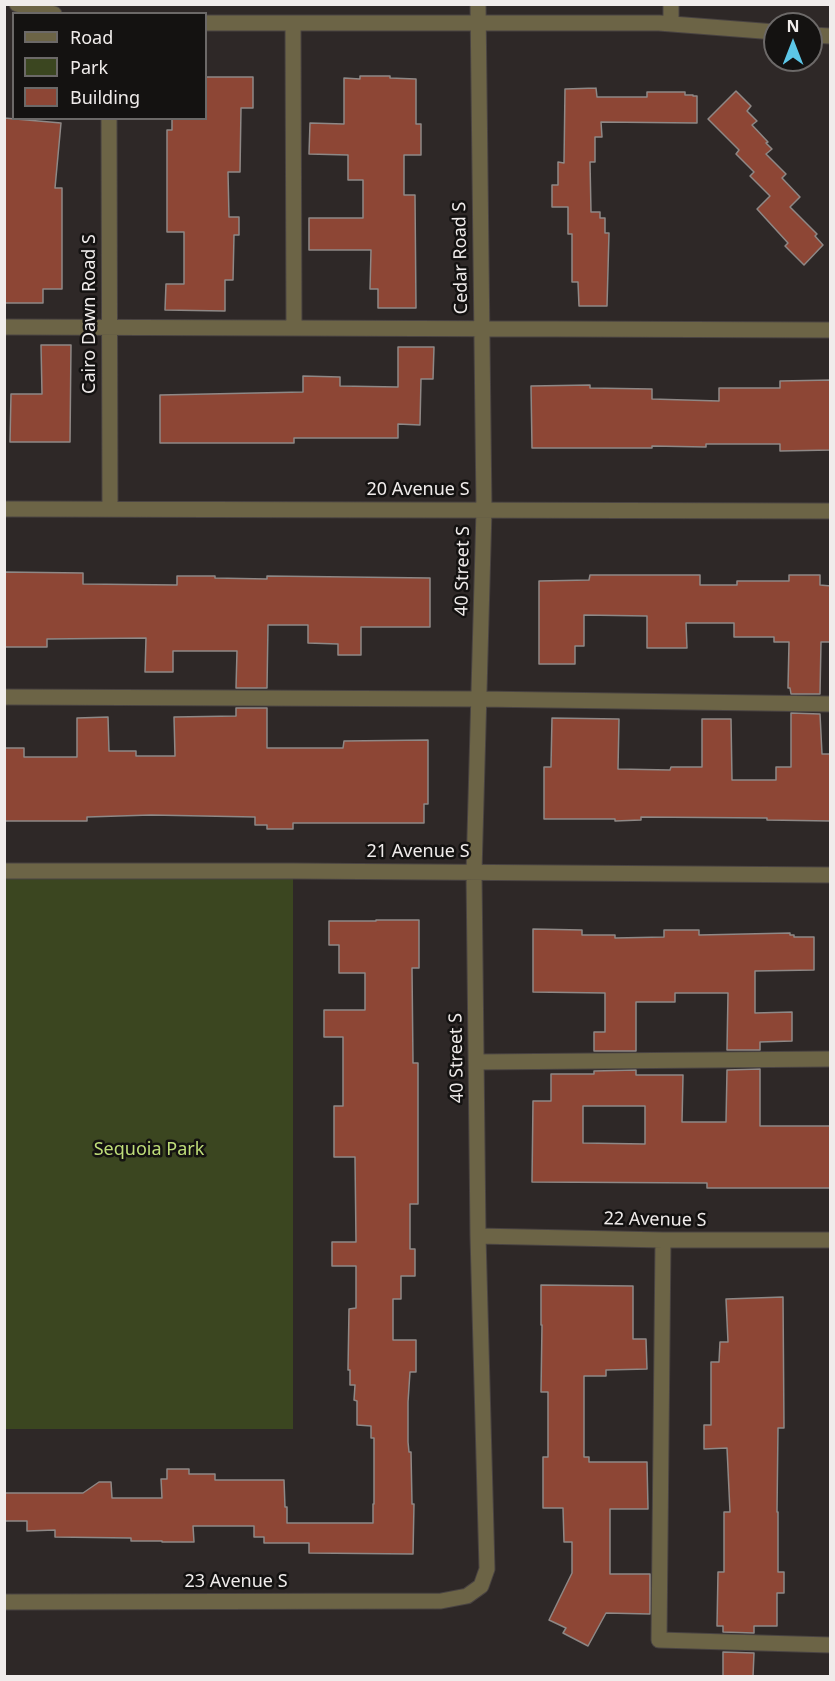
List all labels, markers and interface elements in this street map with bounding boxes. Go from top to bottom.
legend [12,12,207,120]
north arrow [763,12,823,72]
text: N [786,15,800,37]
text: Road [70,25,113,49]
text: Park [70,55,108,79]
text: Building [70,85,140,109]
street label: Cedar Road S [449,202,473,314]
street label: Cairo Dawn Road S [79,234,101,394]
street label: 20 Avenue S [366,479,470,501]
street label: 40 Street S [451,526,475,616]
street label: 21 Avenue S [366,841,470,863]
street label: 40 Street S [445,1013,469,1103]
park label: Sequoia Park [94,1139,204,1161]
street label: 22 Avenue S [603,1208,707,1232]
street label: 23 Avenue S [184,1571,288,1593]

